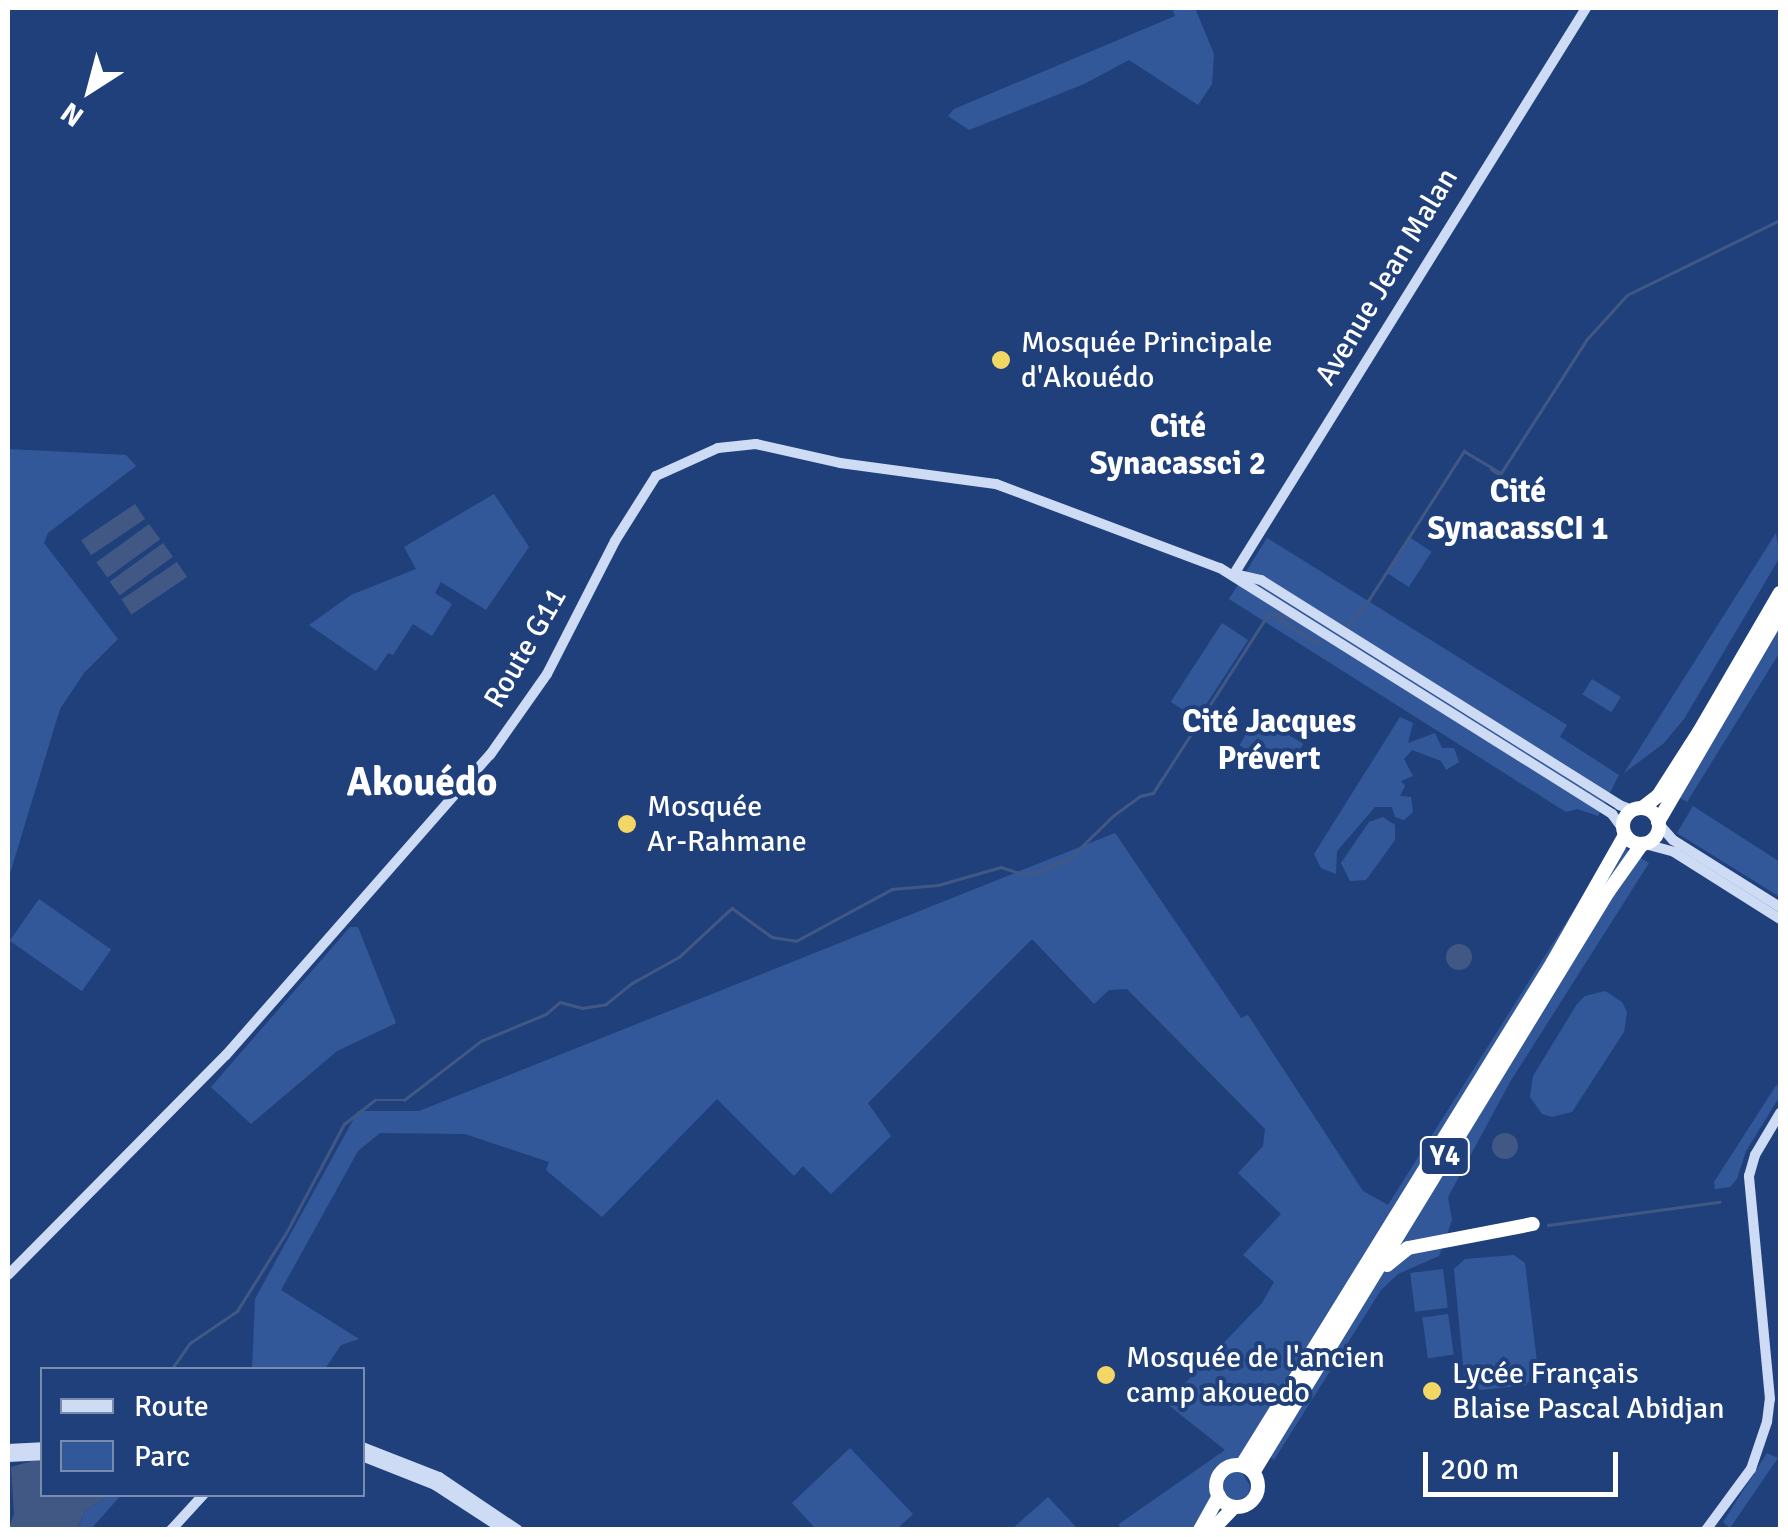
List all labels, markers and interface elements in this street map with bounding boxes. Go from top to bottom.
north arrow [40,40,140,140]
text: N [54,95,90,134]
street label: Avenue Jean Malan [1308,162,1466,392]
place label: Mosquée Principale d'Akouédo [1021,325,1273,396]
marker: Mosquée Principale d'Akouédo [990,349,1012,371]
district label: Cité Synacassci 2 [1090,409,1266,484]
district label: Cité SynacassCI 1 [1428,474,1608,549]
street label: Route G11 [477,581,575,715]
district label: Cité Jacques Prévert [1182,704,1356,779]
district label: Akouédo [347,758,497,806]
place label: Mosquée Ar-Rahmane [647,789,807,860]
marker: Mosquée Ar-Rahmane [616,813,638,835]
road number: Y4 [1418,1133,1472,1179]
place label: Mosquée de l'ancien camp akouedo [1126,1340,1385,1410]
place label: Lycée Français Blaise Pascal Abidjan [1452,1356,1725,1426]
marker: Mosquée de l'ancien camp akouedo [1095,1364,1117,1386]
legend [40,1367,365,1497]
marker: Lycée Français Blaise Pascal Abidjan [1421,1380,1443,1402]
text: Route [134,1388,209,1425]
scale bar [1428,1432,1623,1494]
text: Parc [134,1438,190,1475]
text: 200 m [1440,1451,1519,1488]

